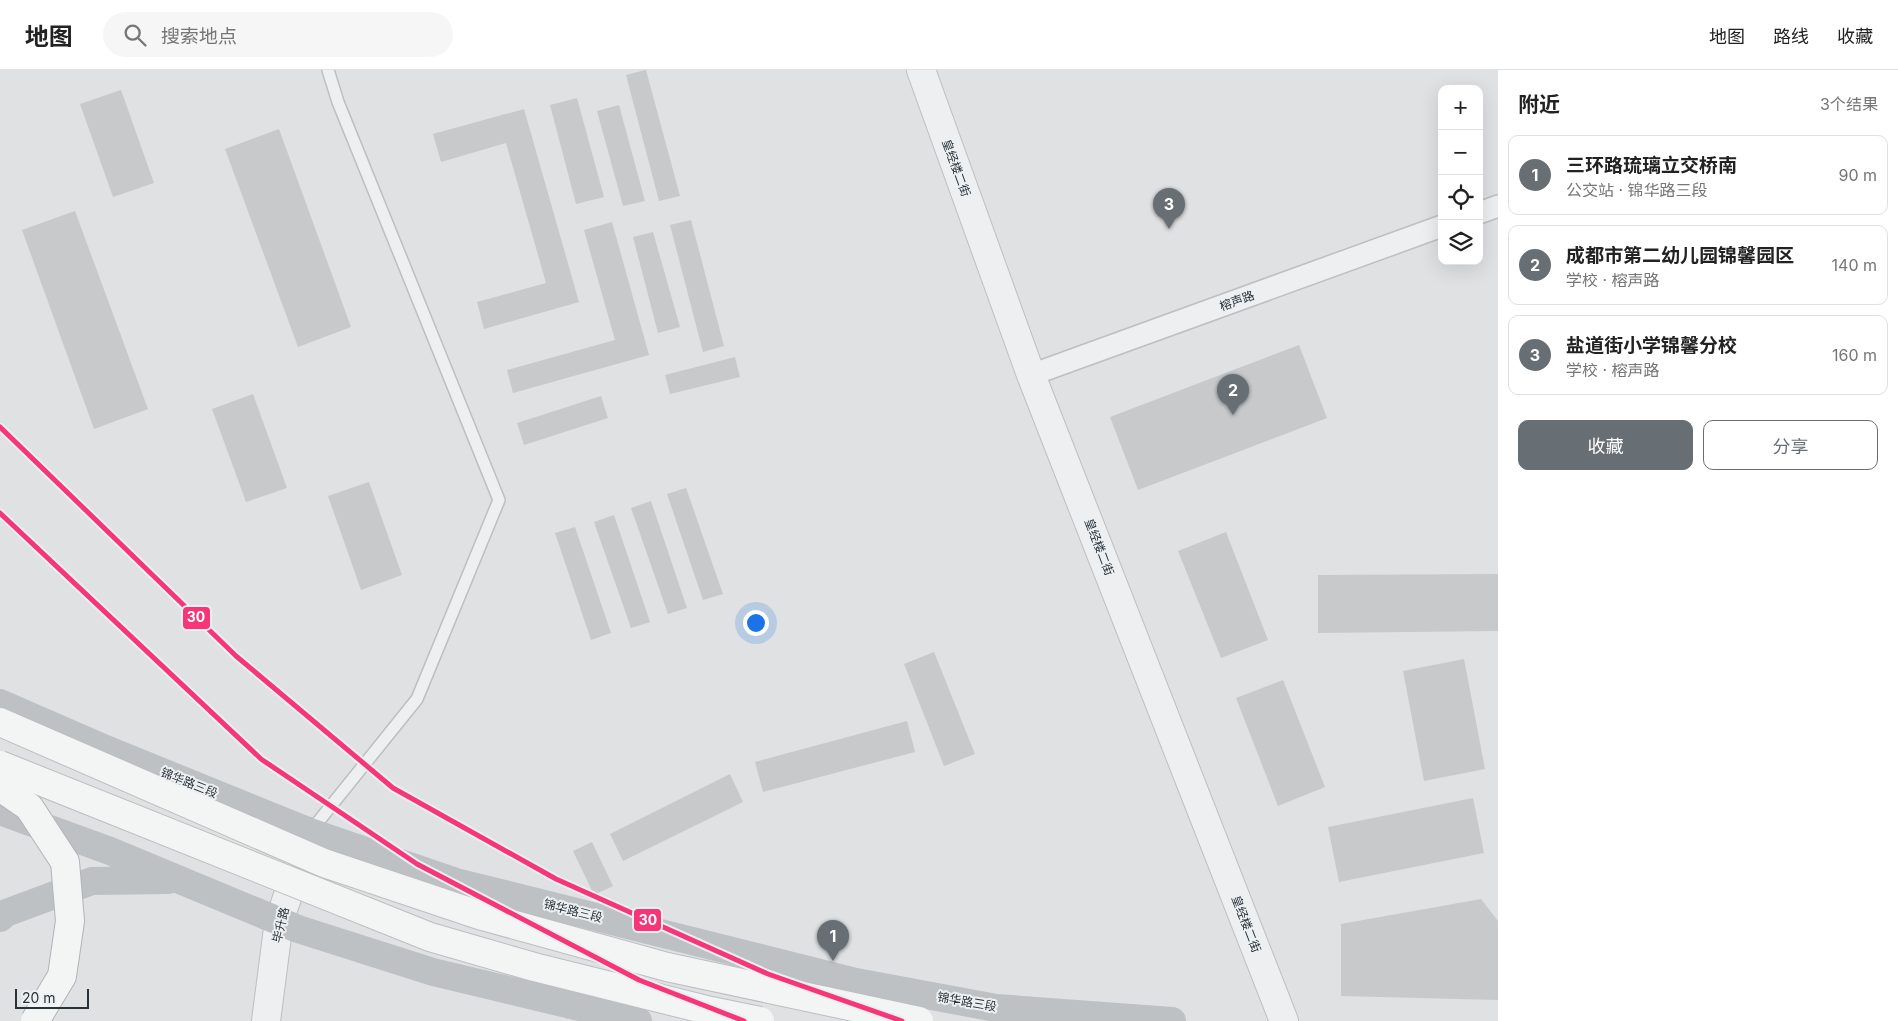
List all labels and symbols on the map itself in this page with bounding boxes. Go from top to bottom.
street label: 皇经楼二街 [939,137,974,199]
pin: 3 [1153,188,1185,229]
street label: 榕声路 [1217,287,1256,314]
pin: 2 [1217,374,1249,415]
street label: 皇经楼二街 [1082,516,1117,578]
line badge: 30 [182,606,211,630]
text: 30 [187,608,205,625]
your location [743,610,769,636]
street label: 锦华路三段 [159,764,220,801]
street label: 皇经楼二街 [1229,893,1264,955]
street label: 锦华路三段 [542,896,604,925]
street label: 毕升路 [269,906,292,944]
line badge: 30 [633,908,662,932]
text: 30 [639,911,657,928]
pin: 1 [817,920,849,961]
scale bar [15,986,89,1009]
street label: 锦华路三段 [936,989,998,1014]

